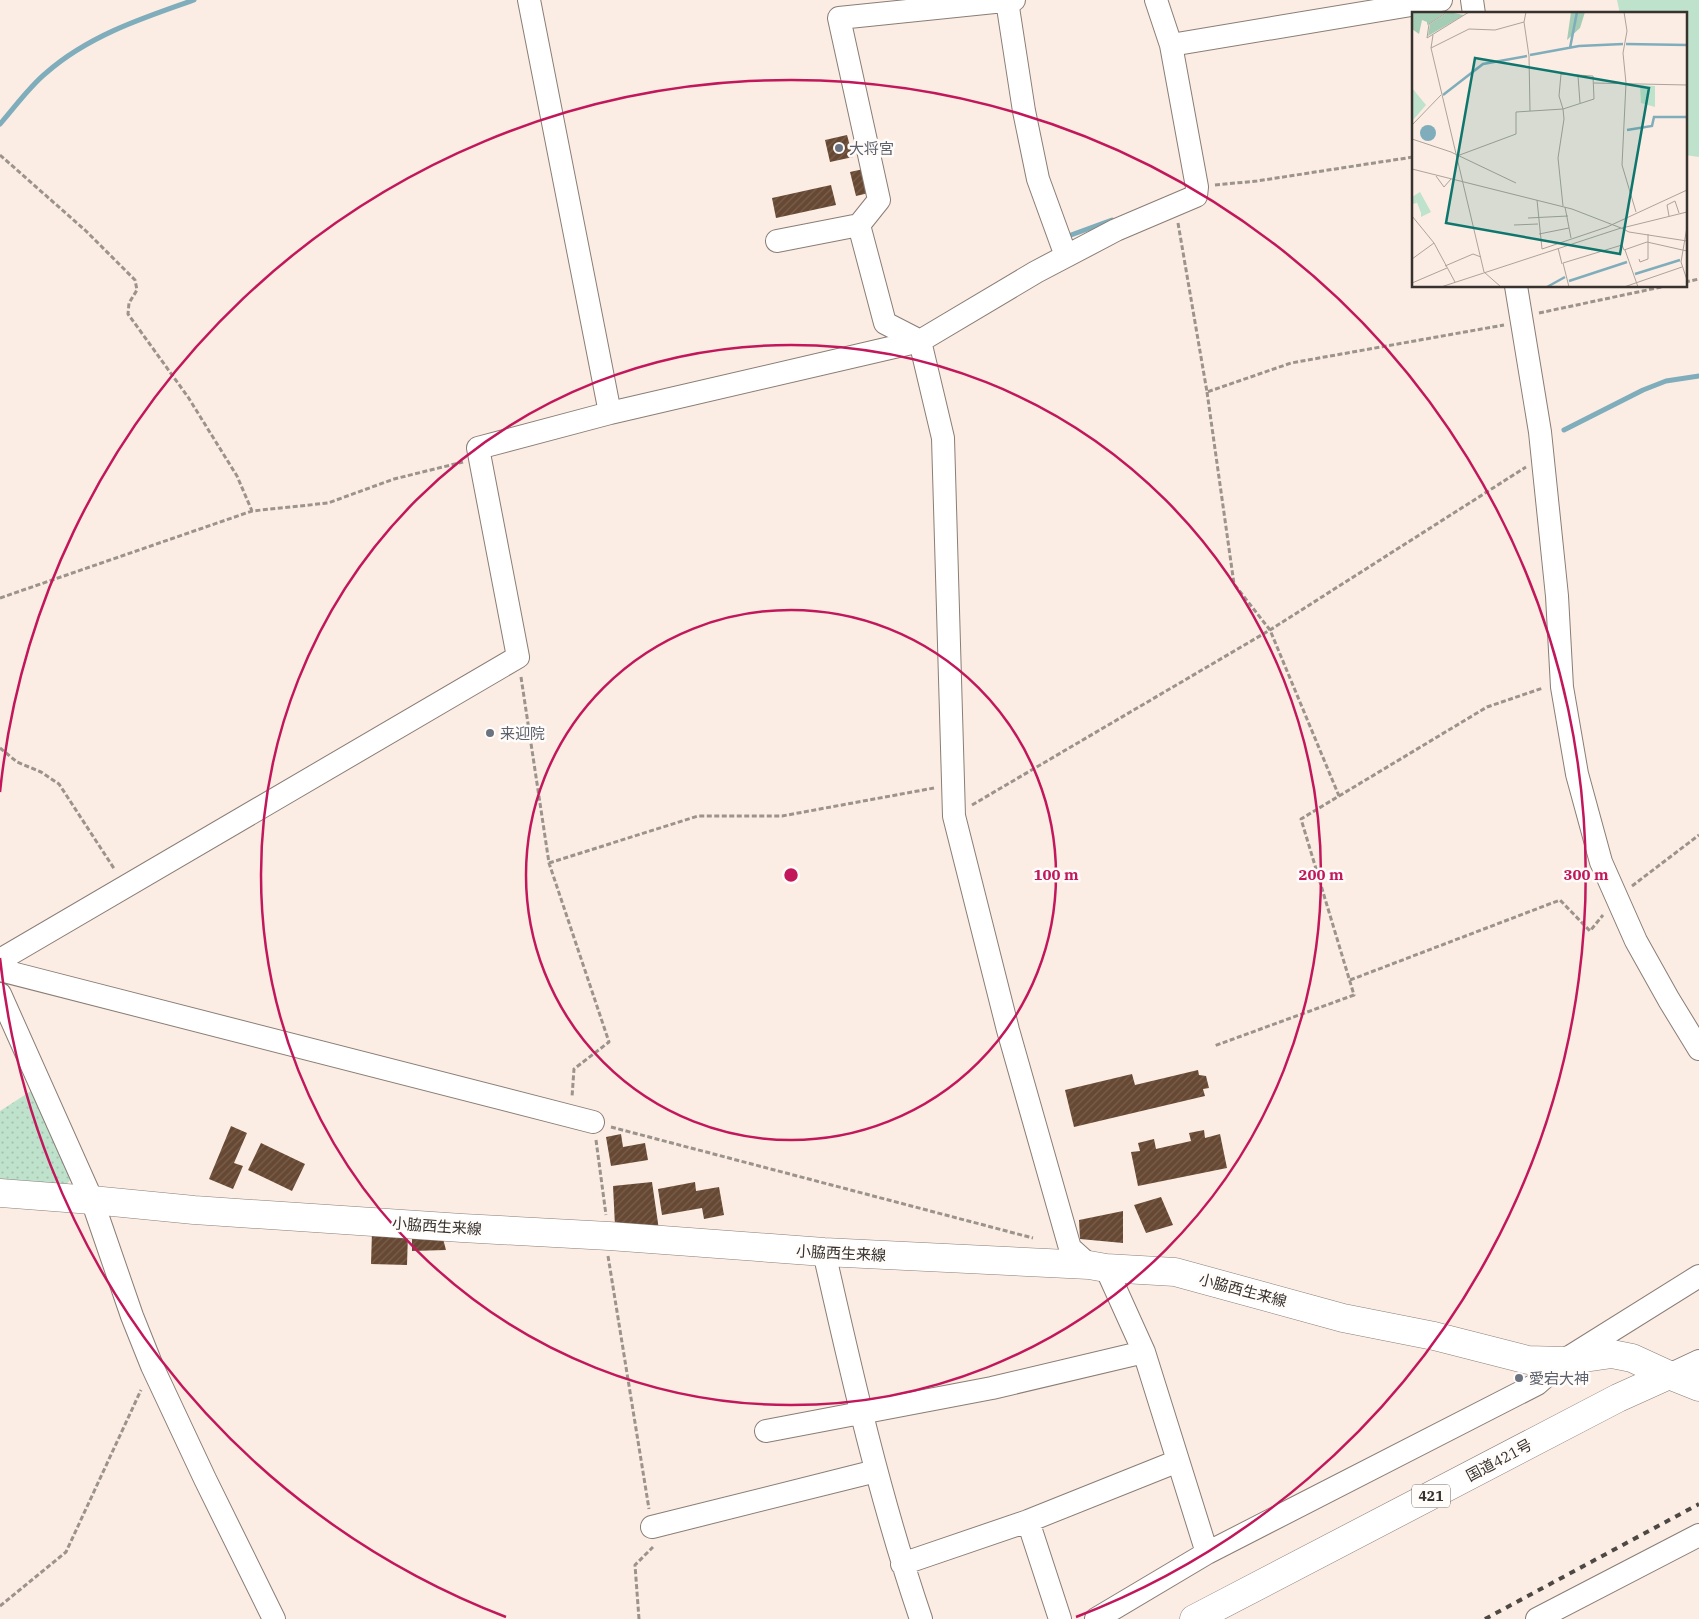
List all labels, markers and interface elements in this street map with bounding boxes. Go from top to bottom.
inset map [1412,12,1686,288]
place label: 大将宮 [849,139,894,158]
marker: 大将宮 [833,142,845,154]
place label: 来迎院 [500,724,545,743]
marker: 来迎院 [484,727,496,739]
text: 100 m [1033,865,1079,884]
text: 200 m [1298,865,1344,884]
text: 300 m [1563,865,1609,884]
centre of rings [782,866,800,884]
street label: 小脇西生来線 [391,1213,483,1239]
street label: 小脇西生来線 [796,1241,886,1265]
street label: 小脇西生来線 [1197,1269,1289,1311]
place label: 愛宕大神 [1529,1369,1589,1388]
marker: 愛宕大神 [1513,1372,1525,1384]
street label: 国道421号 [1463,1435,1535,1485]
road number: 421 [1412,1484,1450,1508]

